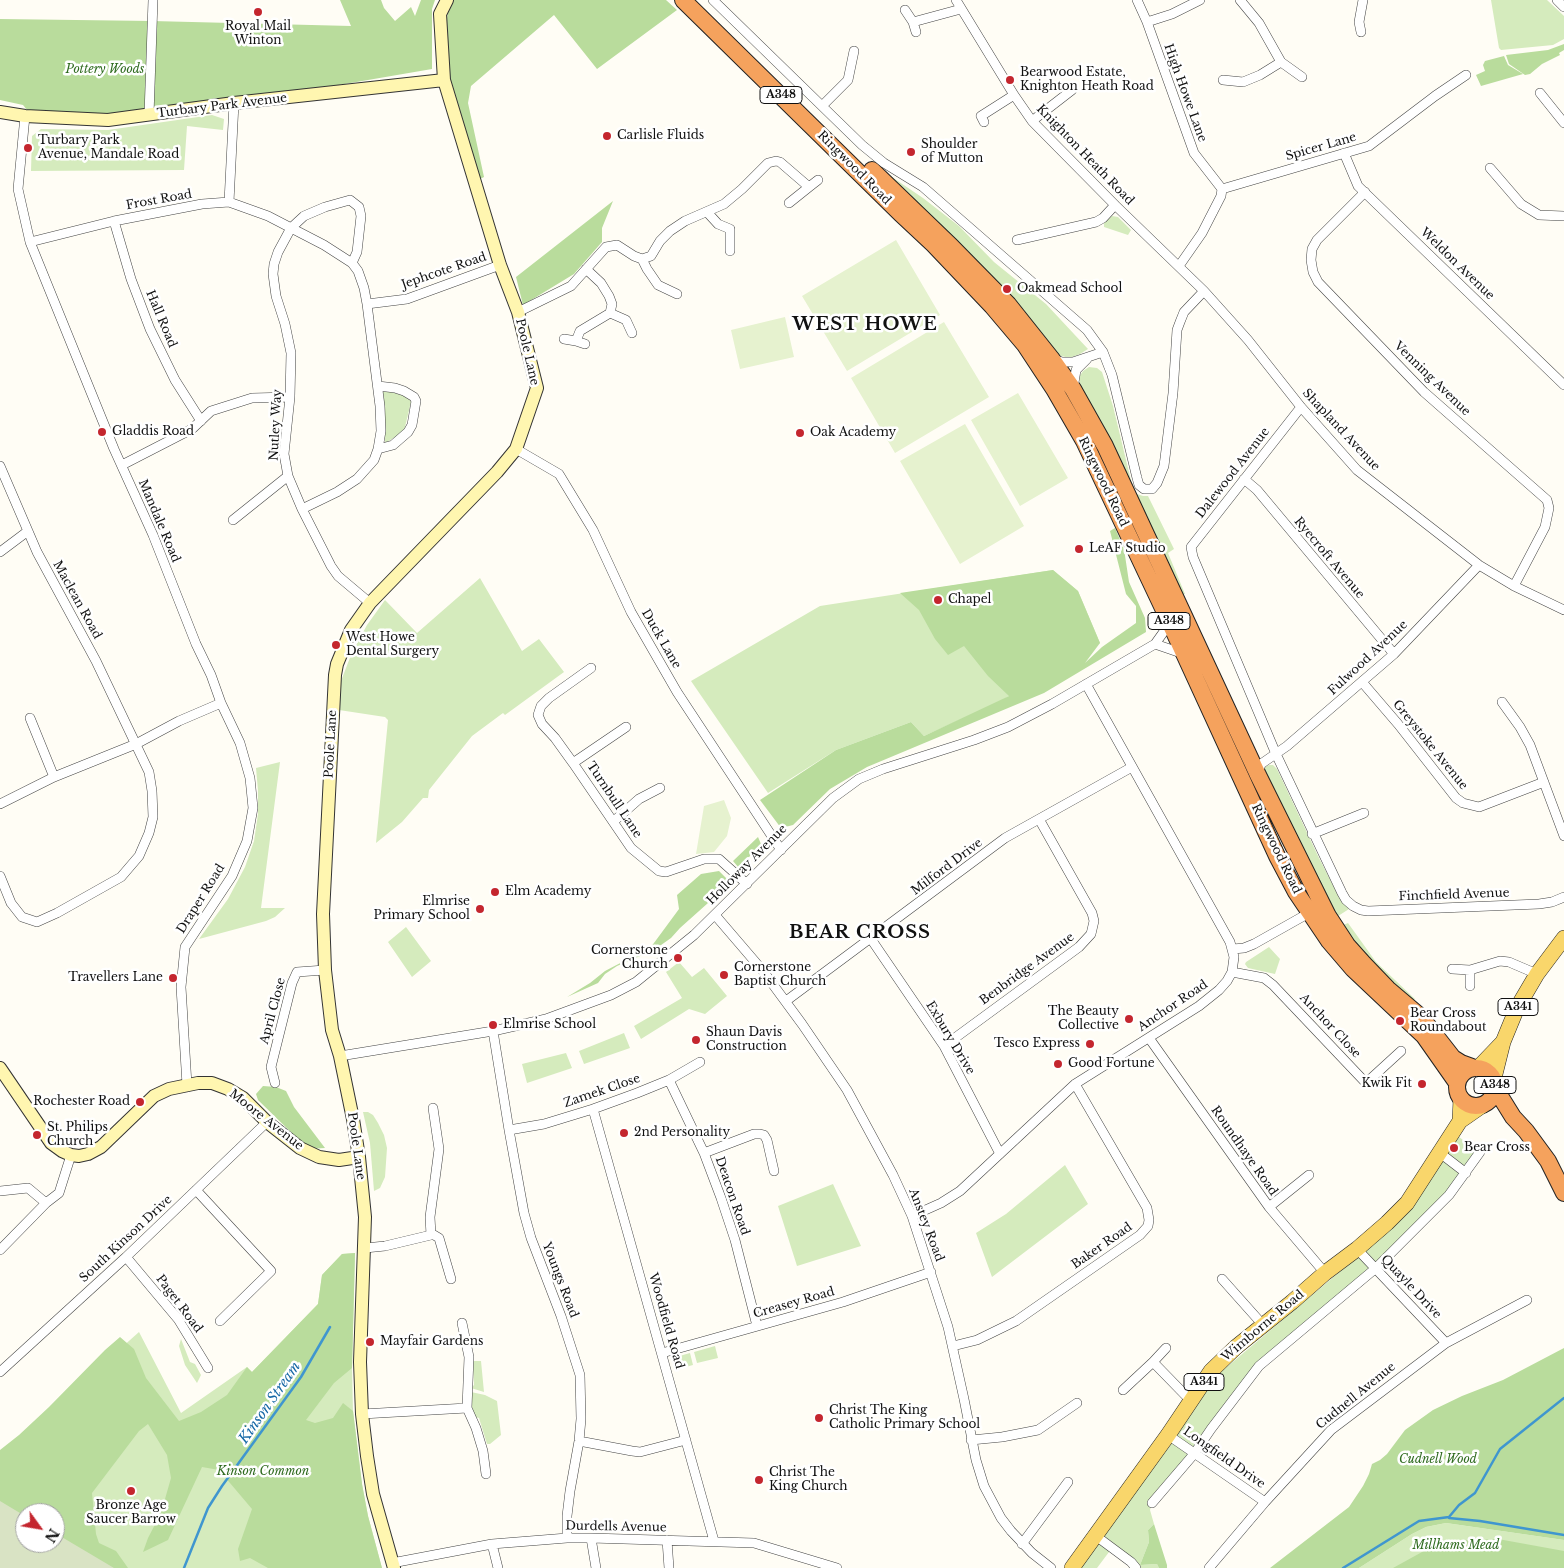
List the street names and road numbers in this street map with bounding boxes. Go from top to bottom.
street label: High Howe Lane [1161,42,1209,144]
road number: A348 [760,86,802,104]
street label: Turbary Park Avenue [156,91,288,121]
street label: Knighton Heath Road [1033,102,1137,208]
street label: Ringwood Road [814,128,894,208]
street label: Spicer Lane [1284,130,1358,164]
street label: Frost Road [125,187,193,213]
street label: Weldon Avenue [1417,225,1497,303]
street label: Jephcote Road [400,250,488,292]
street label: Hall Road [142,288,180,350]
street label: Poole Lane [512,317,542,387]
street label: Venning Avenue [1391,339,1473,419]
street label: Shapland Avenue [1299,386,1383,474]
street label: Nutley Way [267,389,285,461]
street label: Dalewood Avenue [1193,425,1273,521]
street label: Ringwood Road [1075,435,1131,529]
street label: Mandale Road [135,477,183,565]
street label: Ryecroft Avenue [1291,514,1367,602]
street label: Maclean Road [50,558,104,642]
street label: Duck Lane [638,607,684,671]
road number: A348 [1148,612,1190,630]
street label: Fulwood Avenue [1325,618,1411,698]
street label: Greystoke Avenue [1389,697,1471,793]
street label: Poole Lane [322,710,340,778]
street label: Turnbull Lane [583,759,645,841]
street label: Ringwood Road [1248,802,1304,896]
street label: Holloway Avenue [704,822,790,908]
street label: Milford Drive [909,836,985,898]
street label: Draper Road [174,862,228,936]
street label: Finchfield Avenue [1398,886,1510,904]
street label: Benbridge Avenue [977,930,1077,1008]
street label: April Close [257,976,289,1046]
street label: Anchor Road [1135,977,1211,1035]
street label: Anchor Close [1296,991,1364,1061]
street label: Exbury Drive [922,999,978,1077]
road number: A341 [1498,999,1538,1016]
street label: Zamek Close [562,1071,642,1111]
road number: A348 [1474,1076,1516,1094]
street label: Moore Avenue [226,1087,306,1153]
street label: Roundhaye Road [1208,1103,1280,1199]
street label: Poole Lane [344,1111,368,1181]
street label: Deacon Road [712,1155,752,1237]
street label: Anstey Road [905,1186,947,1264]
street label: South Kinson Drive [77,1193,175,1285]
street label: Baker Road [1069,1220,1135,1272]
street label: Youngs Road [539,1240,581,1320]
street label: Quayle Drive [1378,1252,1444,1322]
street label: Woodfield Road [645,1271,687,1371]
street label: Paget Road [153,1272,205,1336]
street label: Creasey Road [752,1285,836,1321]
street label: Wimborne Road [1219,1287,1307,1365]
street label: Cudnell Avenue [1313,1360,1399,1432]
road number: A341 [1184,1374,1224,1390]
street label: Longfield Drive [1180,1424,1268,1492]
street label: Durdells Avenue [565,1519,667,1535]

